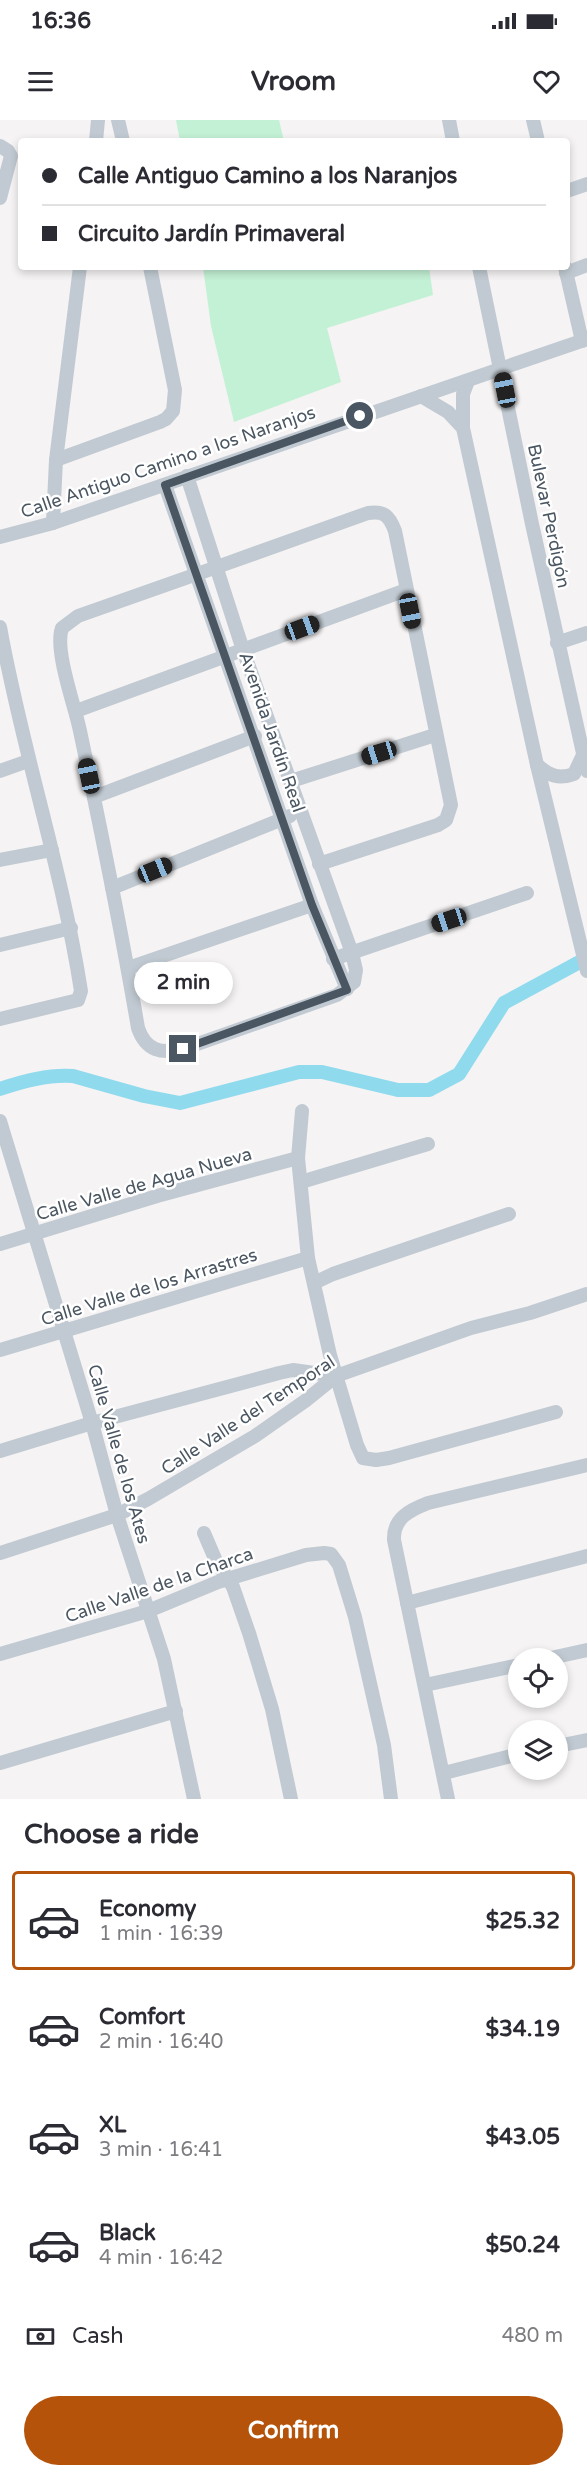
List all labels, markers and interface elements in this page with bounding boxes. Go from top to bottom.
text: 16:36 [30,8,91,34]
icon: menu [24,65,57,98]
text: Vroom [251,65,336,98]
icon: heart [530,65,563,98]
text: Calle Antiguo Camino a los Naranjos [78,163,457,189]
text: Circuito Jardín Primaveral [78,221,345,247]
car [493,371,517,409]
street label: Calle Antiguo Camino a los Naranjos [18,401,318,523]
route start [346,402,373,429]
street label: Bulevar Perdigón [523,442,575,590]
car [398,592,422,630]
car [282,613,322,643]
street label: Avenida Jardín Real [234,649,310,815]
car [359,739,399,767]
car [76,757,102,795]
car [135,855,175,885]
car [429,906,469,934]
callout: 2 min [134,962,232,1004]
text: 2 min [157,971,210,995]
route end [169,1035,196,1062]
street label: Calle Valle de Agua Nueva [34,1143,254,1225]
street label: Calle Valle de los Arrastres [38,1244,260,1330]
street label: Calle Valle del Temporal [157,1351,339,1479]
street label: Calle Valle de los Ates [83,1362,155,1546]
street label: Calle Valle de la Charca [62,1542,256,1628]
map controls [508,1648,568,1780]
button: locate [508,1648,568,1708]
button: layers [508,1720,568,1780]
text: Choose a ride [24,1818,199,1851]
icon: car [27,1894,81,1948]
text: Economy [99,1896,196,1922]
text: $25.32 [486,1908,560,1934]
text: 1 min · 16:39 [99,1922,223,1946]
icon: car [27,2002,81,2056]
text: Comfort [99,2004,185,2030]
text: $34.19 [485,2016,560,2042]
text: 2 min · 16:40 [99,2030,223,2054]
icon: car [27,2110,81,2164]
text: XL [99,2112,126,2138]
text: $43.05 [485,2124,560,2150]
text: 3 min · 16:41 [99,2138,223,2162]
icon: car [27,2218,81,2272]
text: Black [99,2220,156,2246]
text: $50.24 [485,2232,560,2258]
text: 4 min · 16:42 [99,2246,223,2270]
icon: cash [24,2320,57,2353]
text: Cash [72,2323,124,2349]
text: 480 m [502,2324,563,2348]
button: Confirm [24,2396,563,2465]

